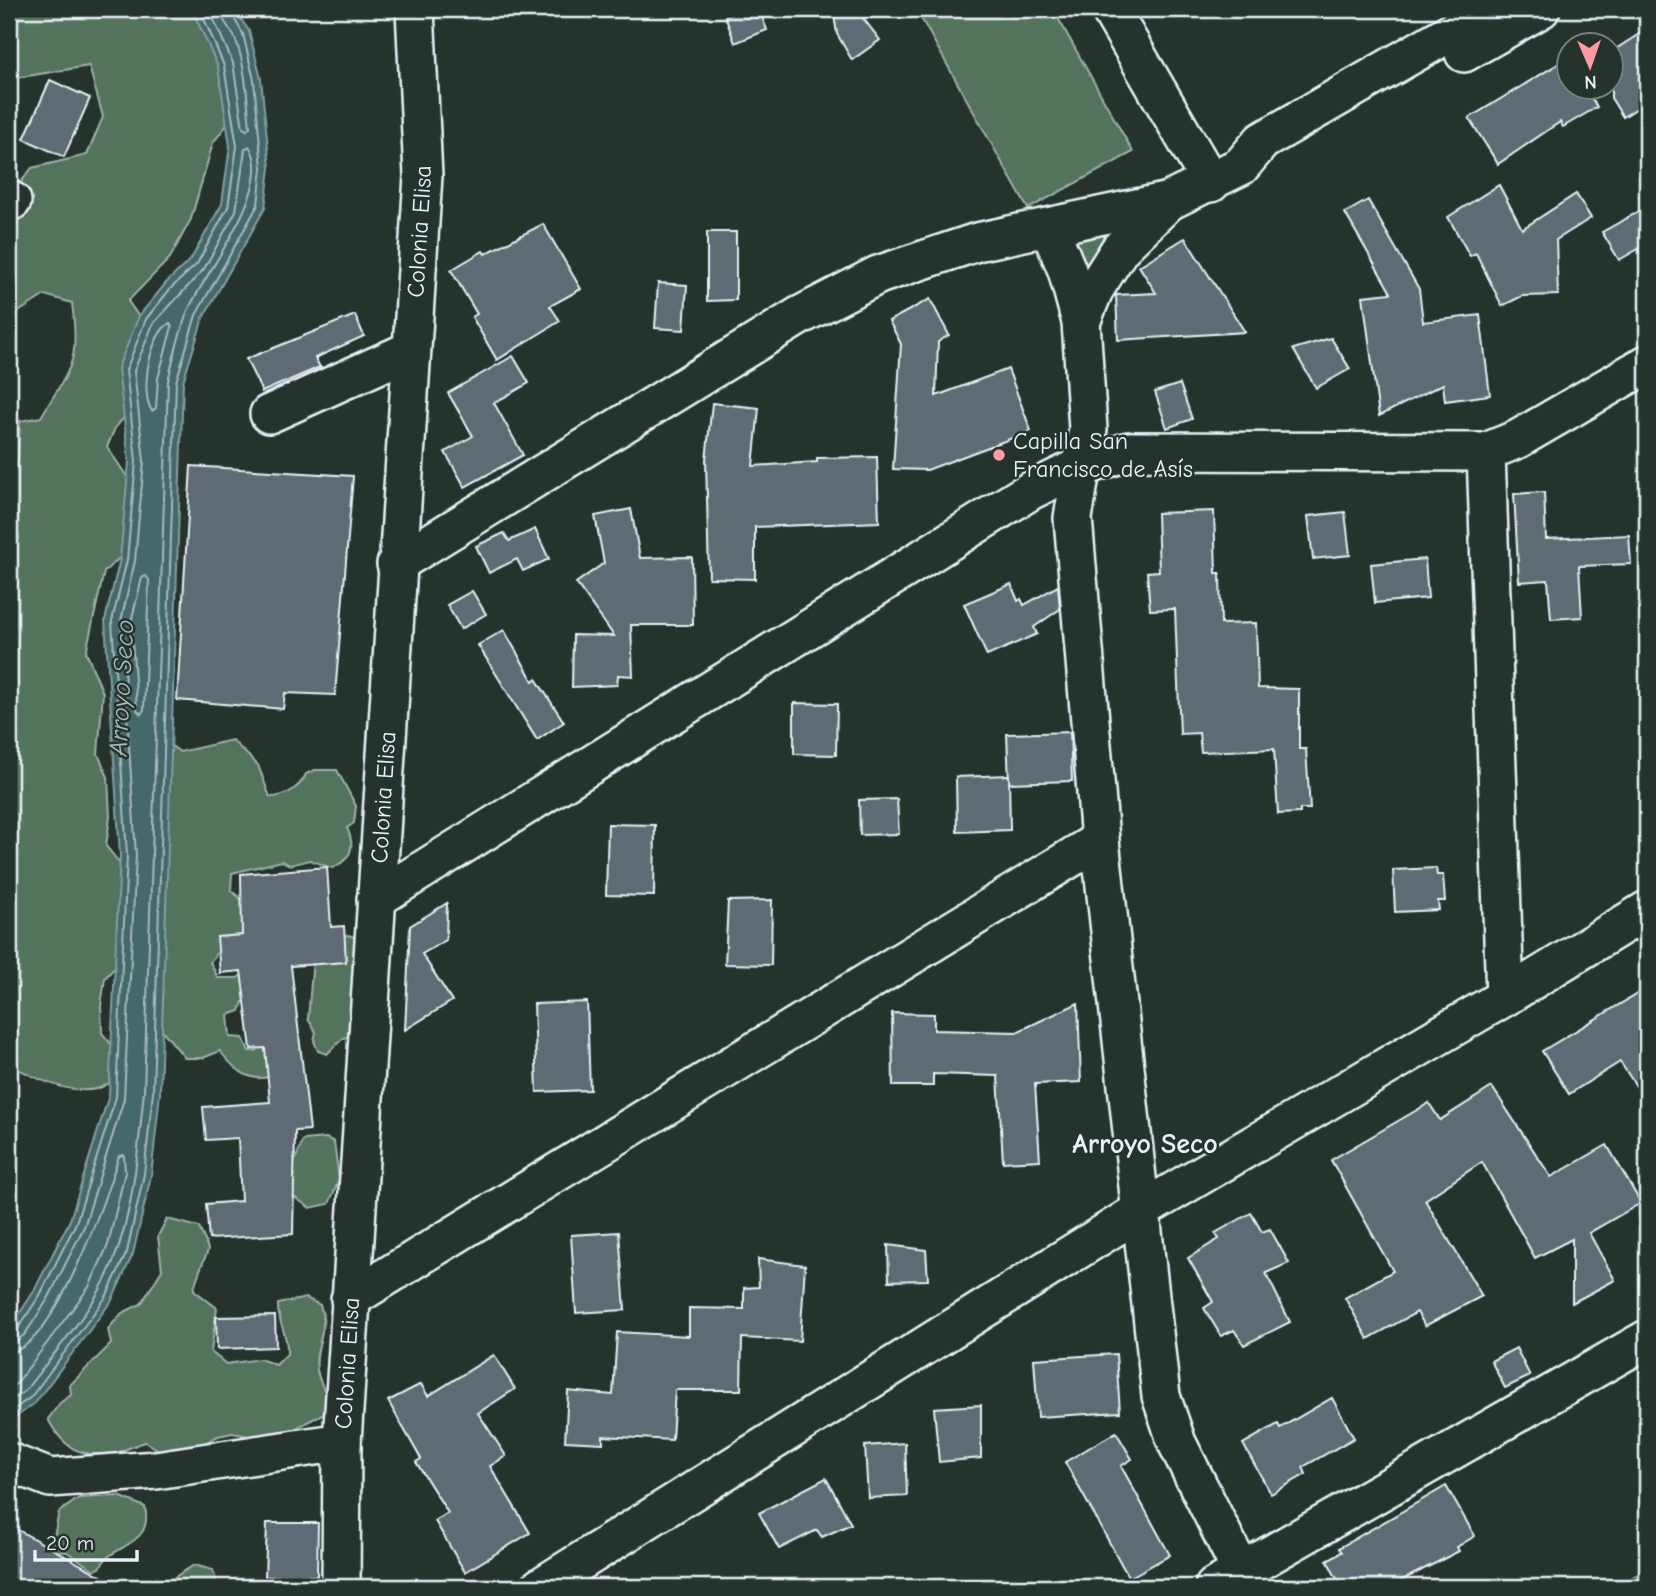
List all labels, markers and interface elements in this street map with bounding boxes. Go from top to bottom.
north arrow [1554,32,1624,102]
text: N [1584,71,1597,93]
street label: Colonia Elisa [401,165,437,298]
place label: Capilla San Francisco de Asís [1013,427,1193,483]
marker: Capilla San Francisco de Asís [991,447,1007,463]
water label: Arroyo Seco [103,619,141,758]
street label: Colonia Elisa [365,731,401,864]
district label: Arroyo Seco [1072,1128,1218,1160]
street label: Colonia Elisa [329,1296,365,1430]
scale bar [35,1519,136,1563]
text: 20 m [46,1531,94,1555]

